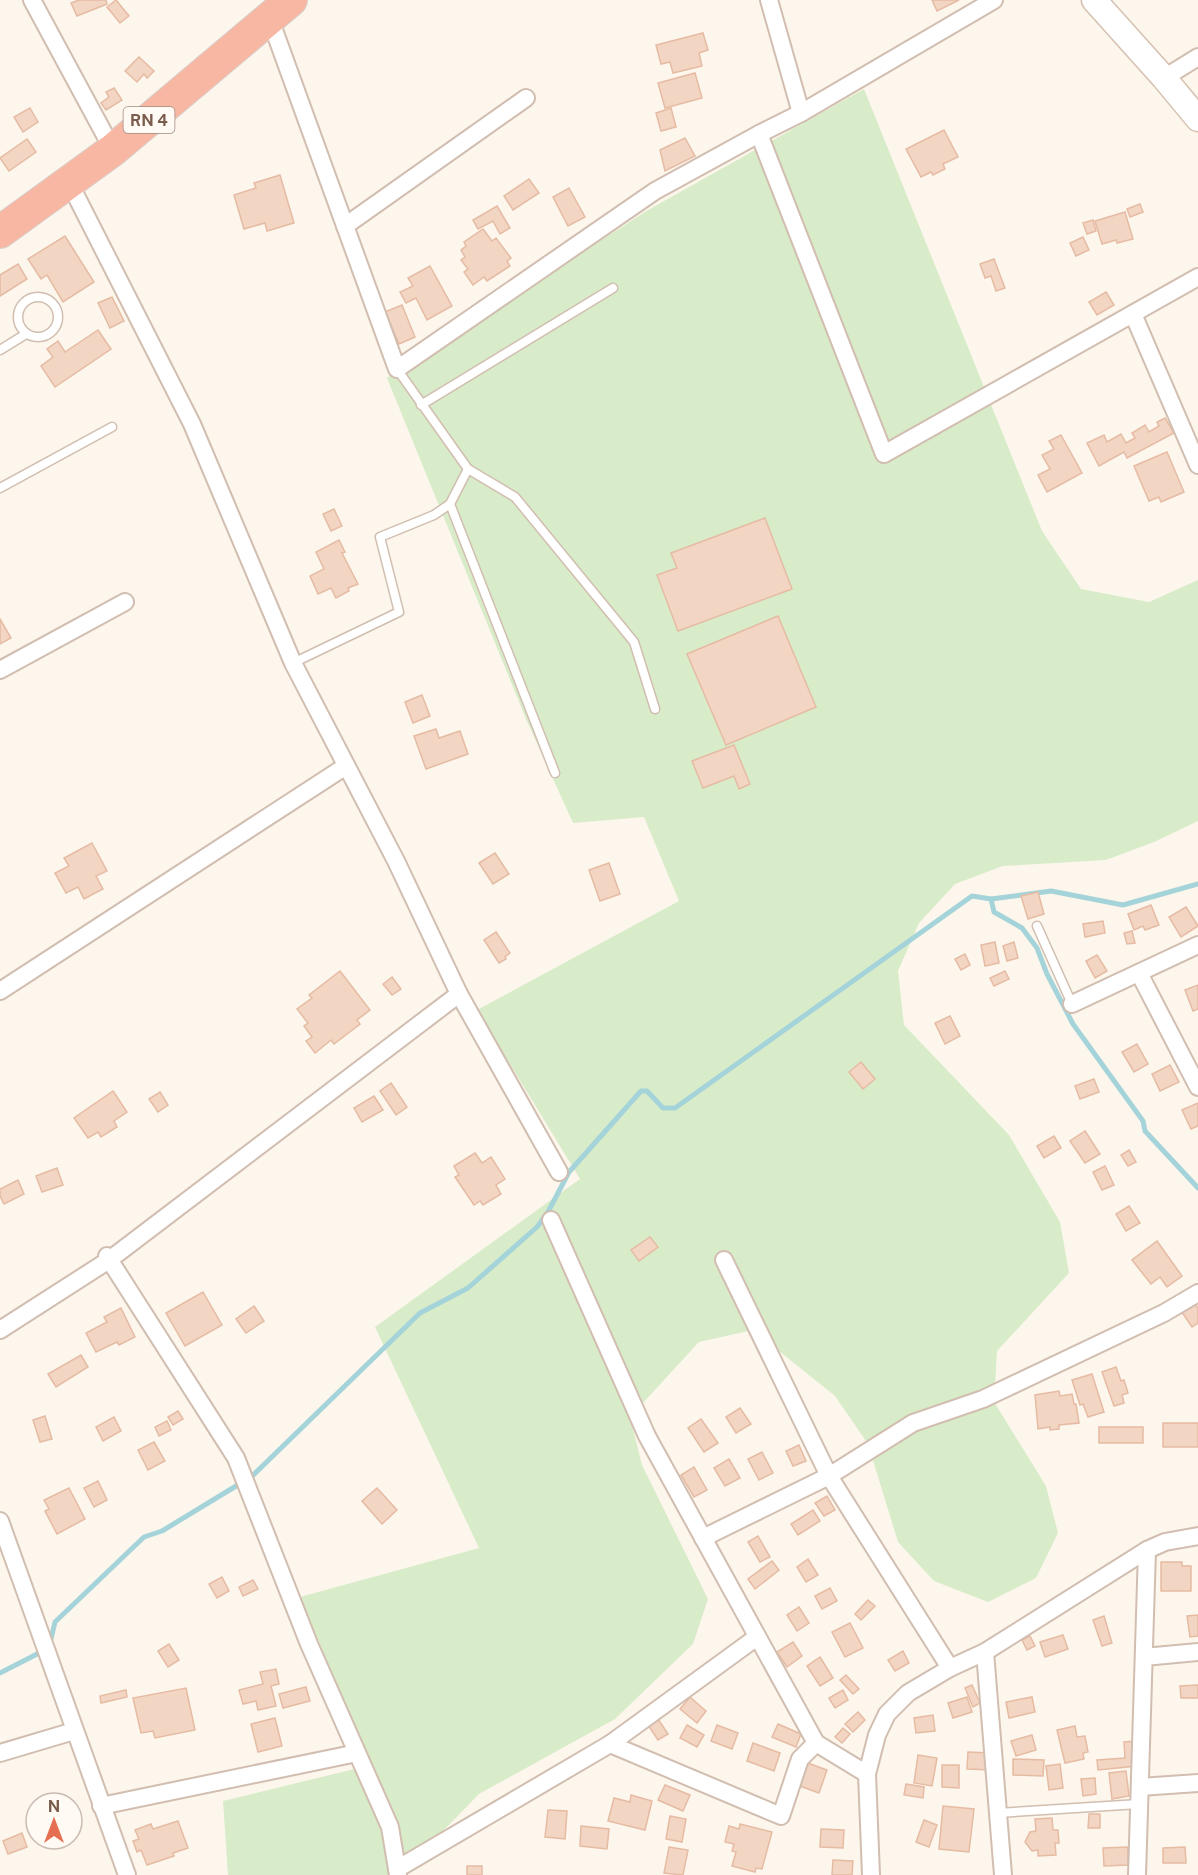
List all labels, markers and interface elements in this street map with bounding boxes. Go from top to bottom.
road number: RN 4 [124,107,174,133]
north arrow [24,1791,84,1851]
text: N [48,1797,60,1816]

